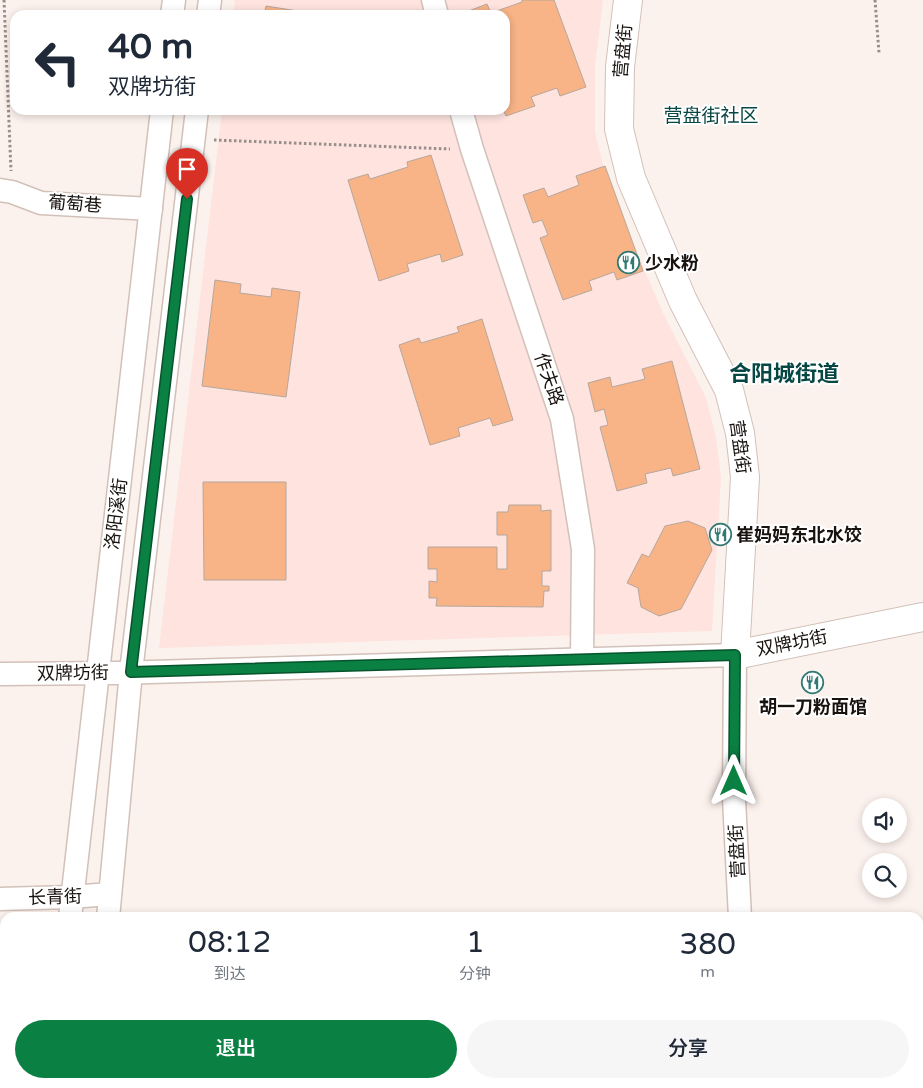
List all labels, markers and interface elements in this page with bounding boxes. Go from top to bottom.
street label: 营盘街 [610,23,636,79]
text: 40 m [108,26,193,68]
icon: left [25,30,90,95]
text: 双牌坊街 [108,74,196,100]
district label: 营盘街社区 [663,105,759,127]
pin [166,148,208,199]
icon: arrive [173,155,201,183]
street label: 葡萄巷 [47,191,103,217]
restaurant icon: 少水粉 [617,251,641,275]
place label: 少水粉 [645,252,699,274]
street label: 作夫路 [530,350,568,408]
district label: 合阳城街道 [729,361,839,387]
street label: 营盘街 [725,419,755,475]
street label: 洛阳溪街 [101,477,131,551]
restaurant icon: 崔妈妈东北水饺 [708,523,732,547]
place label: 崔妈妈东北水饺 [736,524,862,546]
street label: 双牌坊街 [755,625,829,661]
street label: 双牌坊街 [37,661,109,685]
restaurant icon: 胡一刀粉面馆 [801,670,825,694]
place label: 胡一刀粉面馆 [759,696,867,718]
position arrow [707,754,759,806]
map controls [862,798,907,898]
button: sound [862,798,907,843]
street label: 营盘街 [725,823,749,879]
button: search [862,853,907,898]
street label: 长青街 [28,885,82,909]
text: 08:12 [188,924,271,961]
text: 1 [466,924,485,961]
text: 380 [679,926,736,963]
text: m [700,962,715,982]
text: 到达 [214,964,246,984]
text: 分钟 [459,964,491,984]
button: 退出 [15,1020,457,1078]
button: 分享 [467,1020,909,1078]

